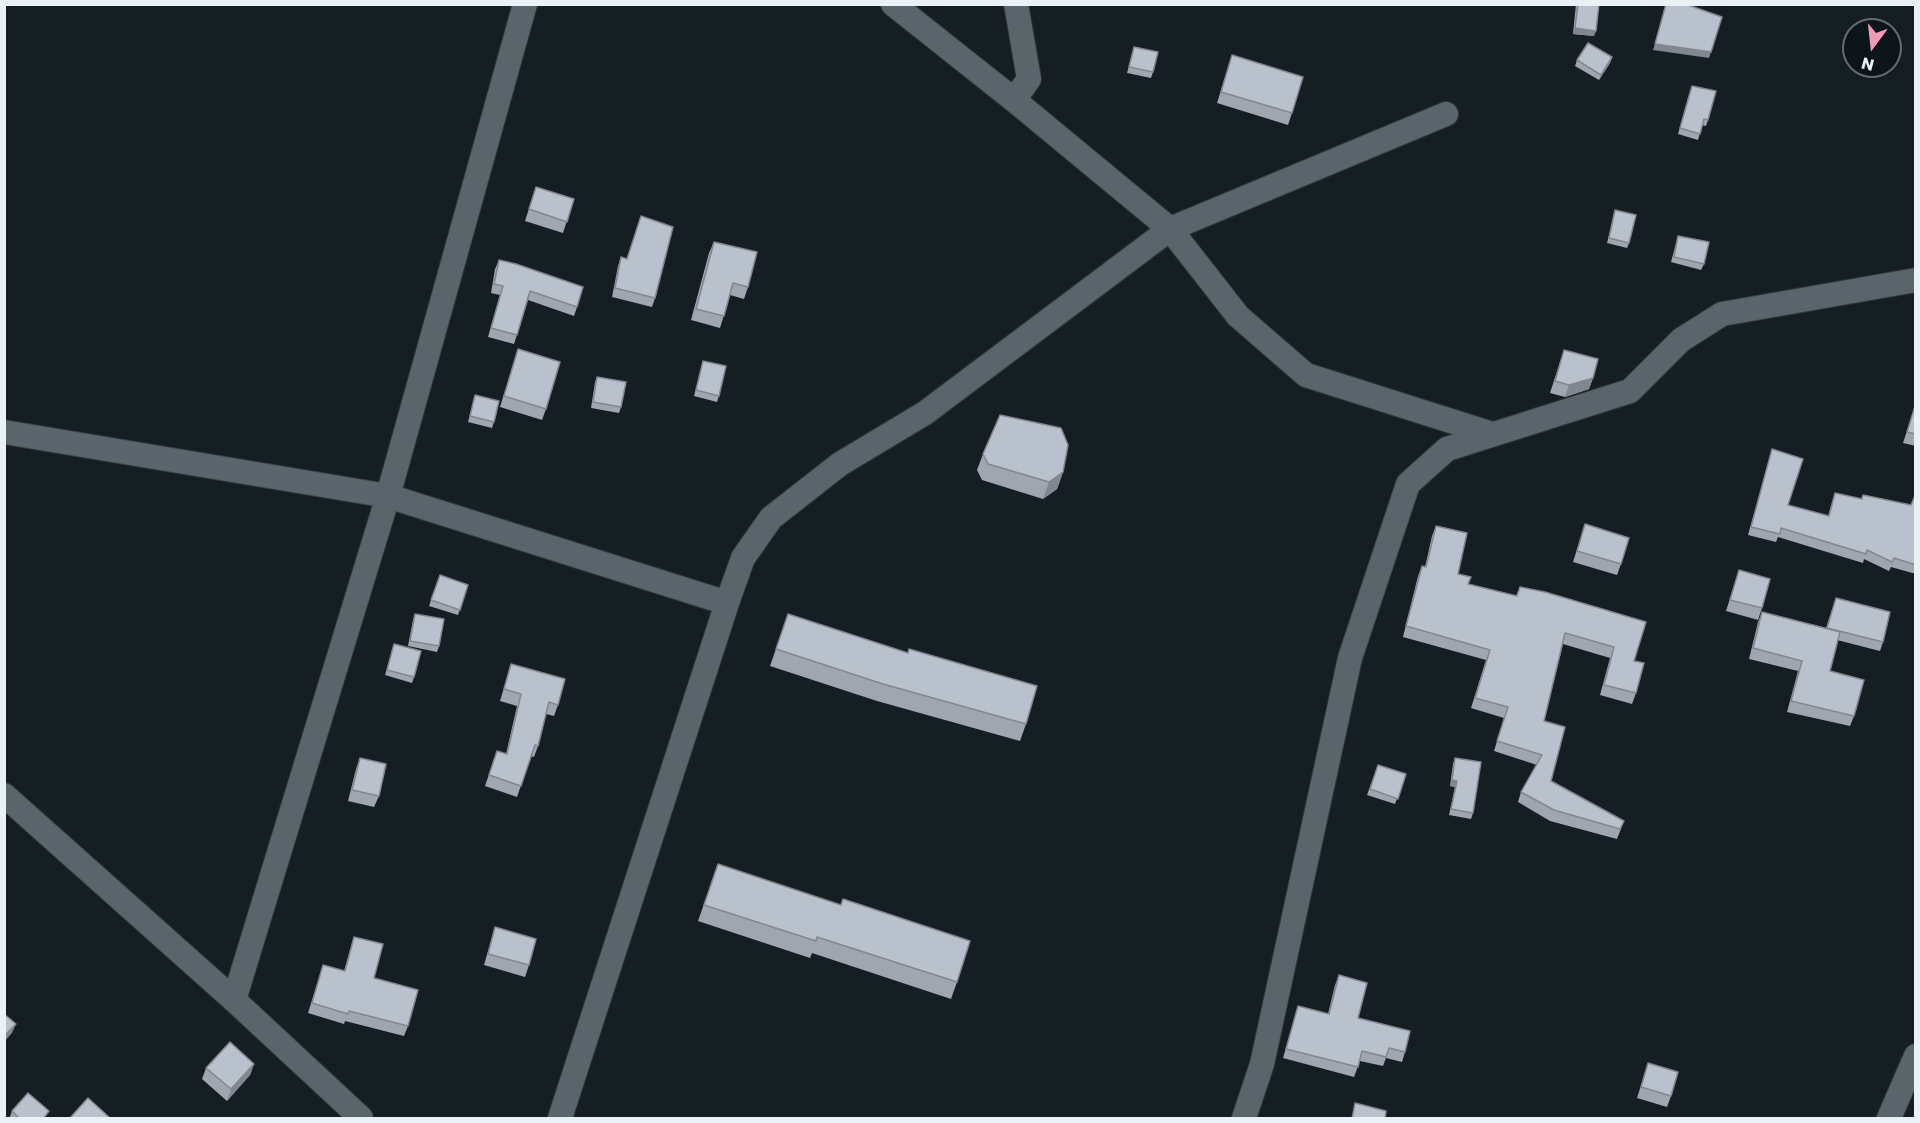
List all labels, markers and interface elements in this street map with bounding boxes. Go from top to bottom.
north arrow [1842,18,1902,78]
text: N [1859,51,1877,77]

